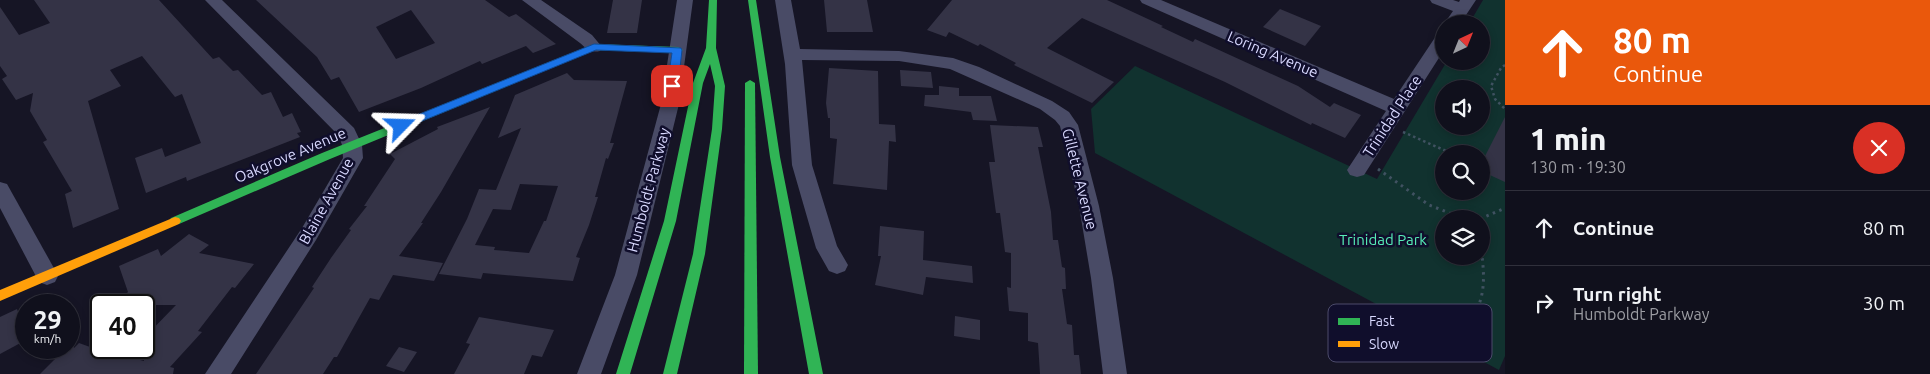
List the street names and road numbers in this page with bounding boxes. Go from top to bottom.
street label: Loring Avenue [1225,27,1321,81]
street label: Trinidad Place [1359,72,1425,160]
street label: Oakgrove Avenue [232,124,348,186]
street label: Humboldt Parkway [623,126,673,254]
street label: Gillette Avenue [1059,127,1101,231]
street label: Blaine Avenue [295,155,357,247]

